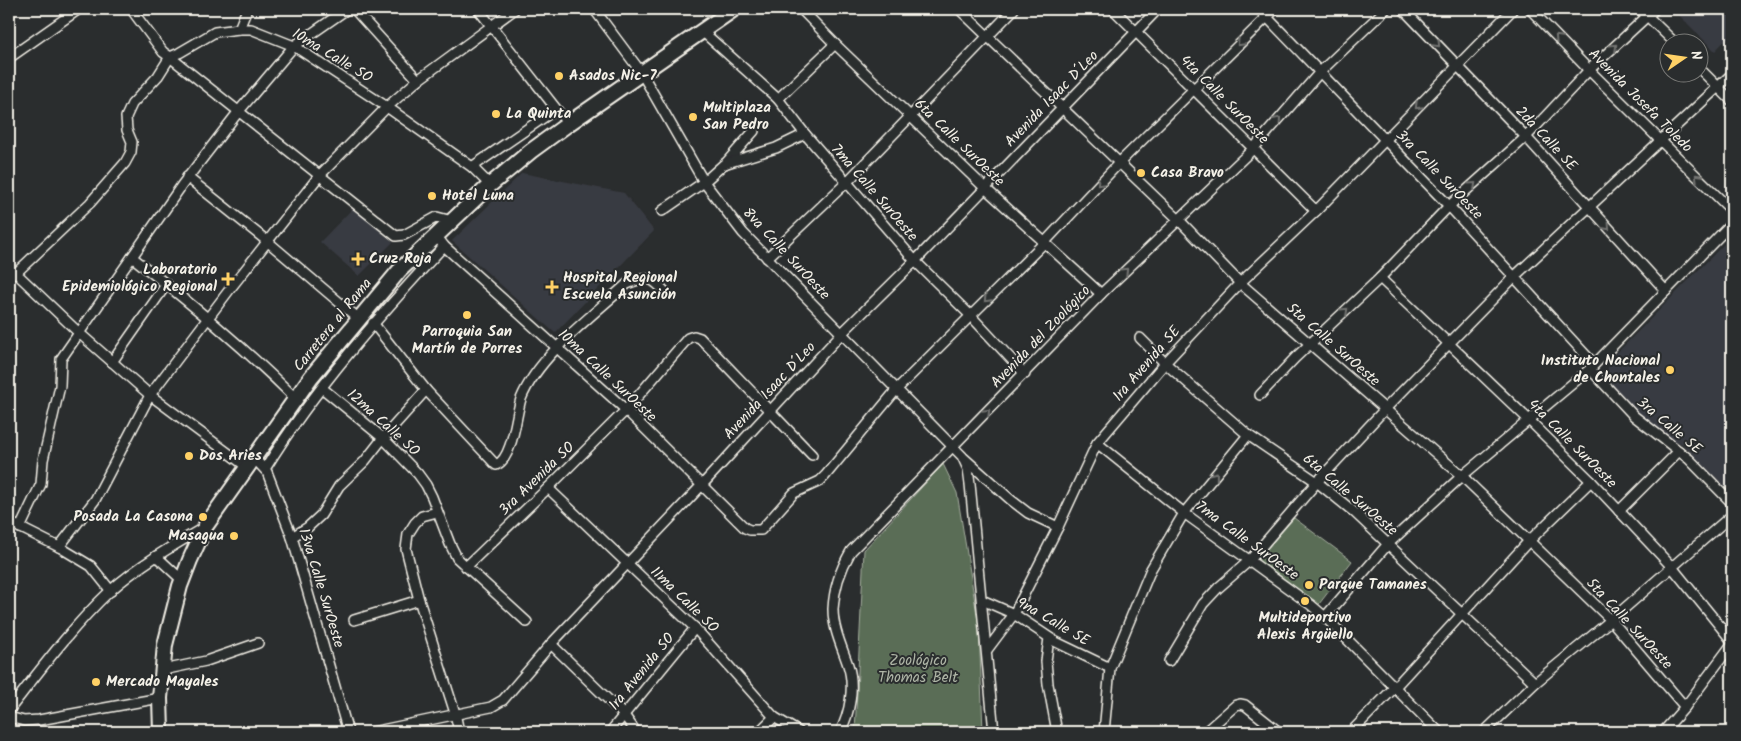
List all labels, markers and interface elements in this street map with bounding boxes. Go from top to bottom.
street label: 10ma Calle SO [287,22,377,90]
north arrow [1658,32,1708,82]
one-way arrow [1555,34,1564,43]
one-way arrow [1237,37,1246,46]
one-way arrow [1431,38,1440,47]
street label: Avenida Josefa Toledo [1582,43,1698,159]
one-way arrow [1609,44,1618,53]
street label: Avenida Isaac D´Leo [999,45,1105,153]
text: N [1684,49,1707,62]
street label: 4ta Calle SurOeste [1174,50,1274,150]
place label: Asados Nic-7 [569,64,657,88]
marker: Asados Nic-7 [553,70,565,82]
street label: 6ta Calle SurOeste [908,93,1010,193]
place label: Multiplaza San Pedro [703,96,771,137]
one-way arrow [1415,100,1424,109]
street label: 2da Calle SE [1509,101,1584,178]
place label: La Quinta [506,102,572,126]
marker: La Quinta [490,108,502,120]
marker: Multiplaza San Pedro [687,111,699,123]
one-way arrow [1272,117,1281,126]
street label: 3ra Calle SurOeste [1389,124,1489,226]
street label: 7ma Calle SurOeste [825,139,924,248]
place label: Casa Bravo [1151,161,1224,185]
marker: Casa Bravo [1135,167,1147,179]
one-way arrow [1695,174,1704,183]
one-way arrow [1097,177,1106,186]
one-way arrow [1467,181,1476,190]
place label: Hotel Luna [442,184,514,208]
marker: Hotel Luna [426,190,438,202]
street label: 8va Calle SurOeste [736,202,836,306]
one-way arrow [1602,221,1611,230]
place label: Cruz Roja [369,247,432,271]
marker: Cruz Roja [351,252,365,266]
place label: Laboratorio Epidemiológico Regional [62,258,217,299]
place label: Hospital Regional Escuela Asunción [563,266,677,307]
one-way arrow [1119,268,1128,277]
marker: Laboratorio Epidemiológico Regional [221,272,235,286]
street label: Carretera al Rama [288,273,378,377]
marker: Hospital Regional Escuela Asunción [545,280,559,294]
street label: Avenida del Zoológico [985,280,1097,394]
one-way arrow [983,293,992,302]
street label: 5ta Calle SurOeste [1281,297,1386,393]
one-way arrow [1340,308,1349,317]
marker: Parroquia San Martín de Porres [461,309,473,321]
place label: Parroquia San Martín de Porres [412,320,522,361]
street label: 1ra Avenida SE [1107,320,1188,407]
street label: 10ma Calle SurOeste [552,323,662,429]
street label: Avenida Isaac D´Leo [718,336,822,446]
place label: Instituto Nacional de Chontales [1541,349,1660,390]
marker: Instituto Nacional de Chontales [1664,364,1676,376]
street label: 12ma Calle SO [341,383,425,463]
street label: 3ra Calle SE [1631,391,1708,462]
street label: 4ta Calle SurOeste [1522,394,1622,494]
one-way arrow [981,409,990,418]
street label: 3ra Avenida SO [493,436,581,522]
place label: Dos Aries [199,444,262,468]
street label: 6ta Calle SurOeste [1297,448,1403,542]
marker: Dos Aries [183,450,195,462]
one-way arrow [1209,472,1218,481]
street label: 7ma Calle SurOeste [1190,495,1304,587]
place label: Posada La Casona [73,505,193,529]
marker: Posada La Casona [197,511,209,523]
place label: Masagua [168,524,224,548]
street label: 13va Calle SurOeste [291,525,351,651]
marker: Masagua [228,530,240,542]
street label: 11ma Calle SO [644,561,724,639]
place label: Parque Tamanes [1319,573,1427,597]
street label: 5ta Calle SurOeste [1580,573,1678,676]
marker: Parque Tamanes [1303,579,1315,591]
street label: 9na Calle SE [1012,591,1095,653]
marker: Multideportivo Alexis Argüello [1299,595,1311,607]
place label: Multideportivo Alexis Argüello [1257,606,1353,647]
street label: 1ra Avenida SO [603,628,681,716]
park label: Zoológico Thomas Belt [878,649,958,690]
place label: Mercado Mayales [106,670,219,694]
marker: Mercado Mayales [90,676,102,688]

